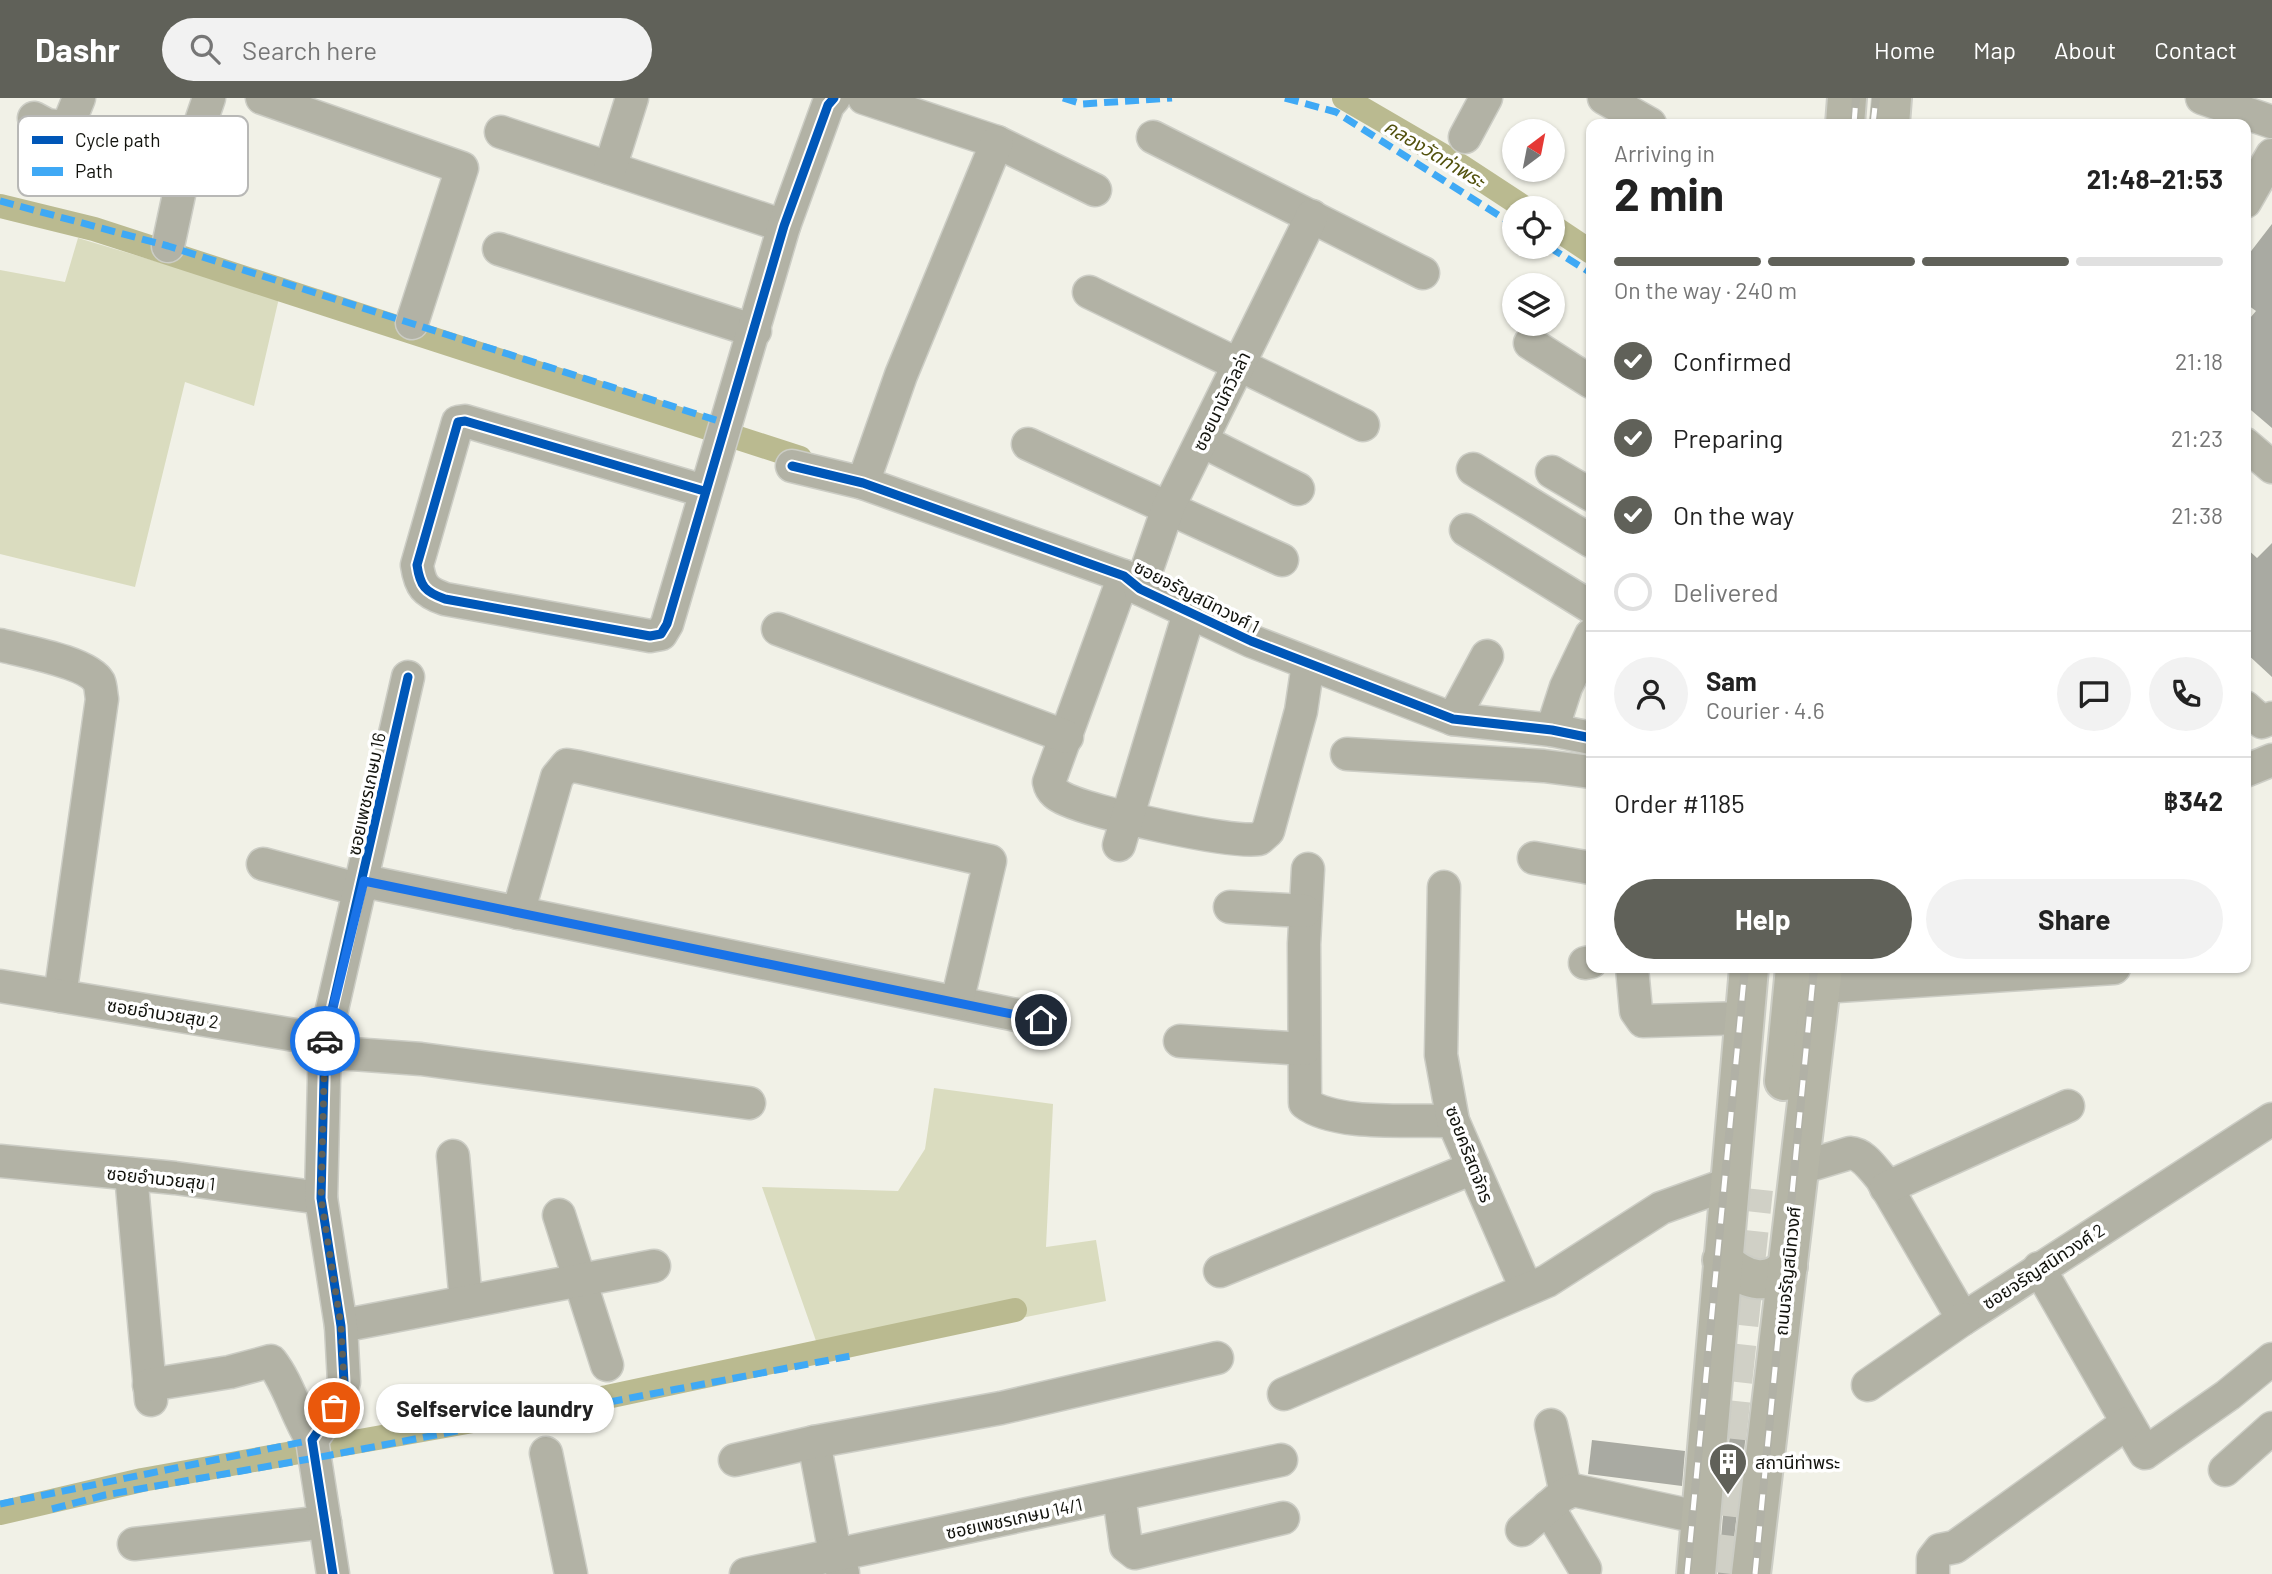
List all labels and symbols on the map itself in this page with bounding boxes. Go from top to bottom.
water label: คลองวัดท่าพระ [1381,114,1491,193]
legend [18,116,248,196]
north arrow [1502,119,1564,182]
text: Cycle path [75,128,160,151]
text: Path [75,159,113,182]
street label: ซอยนานักวิลล่า [1187,348,1255,454]
street label: ซอยจรัญสนิทวงศ์ 1 [1131,555,1263,637]
street label: ซอยเพชรเกษม 16 [342,731,390,857]
pin [1011,990,1071,1050]
street label: ซอยอำนวยสุข 2 [105,993,220,1034]
courier [290,1006,360,1076]
street label: ซอยคริสตจักร [1441,1103,1499,1206]
street label: ซอยอำนวยสุข 1 [105,1161,216,1196]
street label: ถนนจรัญสนิทวงศ์ [1769,1205,1805,1337]
street label: ซอยจรัญสนิทวงศ์ 2 [1978,1218,2108,1314]
pin [304,1378,364,1438]
callout: Selfservice laundry [376,1384,614,1432]
building icon: สถานีท่าพระ [1707,1441,1749,1496]
place label: สถานีท่าพระ [1755,1451,1840,1473]
street label: ซอยเพชรเกษม 14/1 [944,1493,1084,1543]

